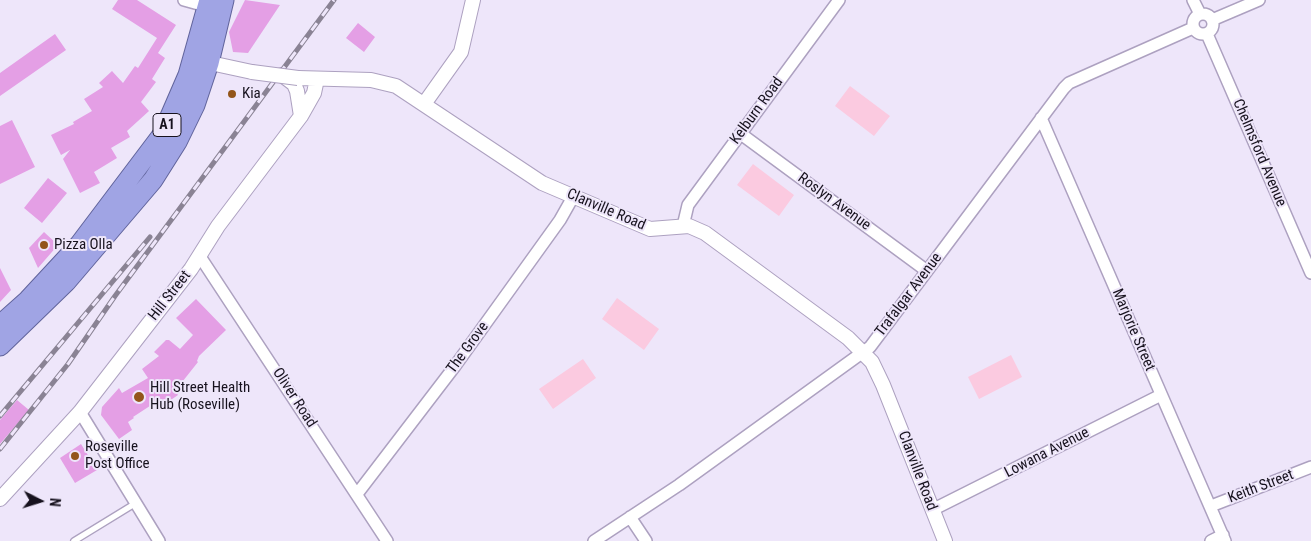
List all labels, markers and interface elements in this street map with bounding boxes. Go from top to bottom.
street label: Kelburn Road [727,74,787,148]
place label: Kia [242,85,261,103]
marker: Kia [226,88,238,100]
street label: Chelmsford Avenue [1228,96,1290,210]
road number: A1 [153,114,181,136]
street label: Roslyn Avenue [794,169,874,235]
street label: Clanville Road [564,185,648,235]
place label: Pizza Olla [54,236,113,254]
marker: Pizza Olla [38,239,50,251]
street label: Trafalgar Avenue [872,250,946,340]
street label: Hill Street [145,268,195,324]
street label: Marjorie Street [1108,286,1158,374]
street label: The Grove [443,319,493,377]
street label: Oliver Road [268,365,320,431]
place label: Hill Street Health Hub (Roseville) [150,379,250,414]
marker: Hill Street Health Hub (Roseville) [132,390,146,404]
street label: Lowana Avenue [1002,424,1092,482]
street label: Clanville Road [894,429,940,513]
place label: Roseville Post Office [85,438,150,473]
marker: Roseville Post Office [69,450,81,462]
street label: Keith Street [1226,466,1296,508]
north arrow [15,476,65,526]
text: N [47,497,63,507]

